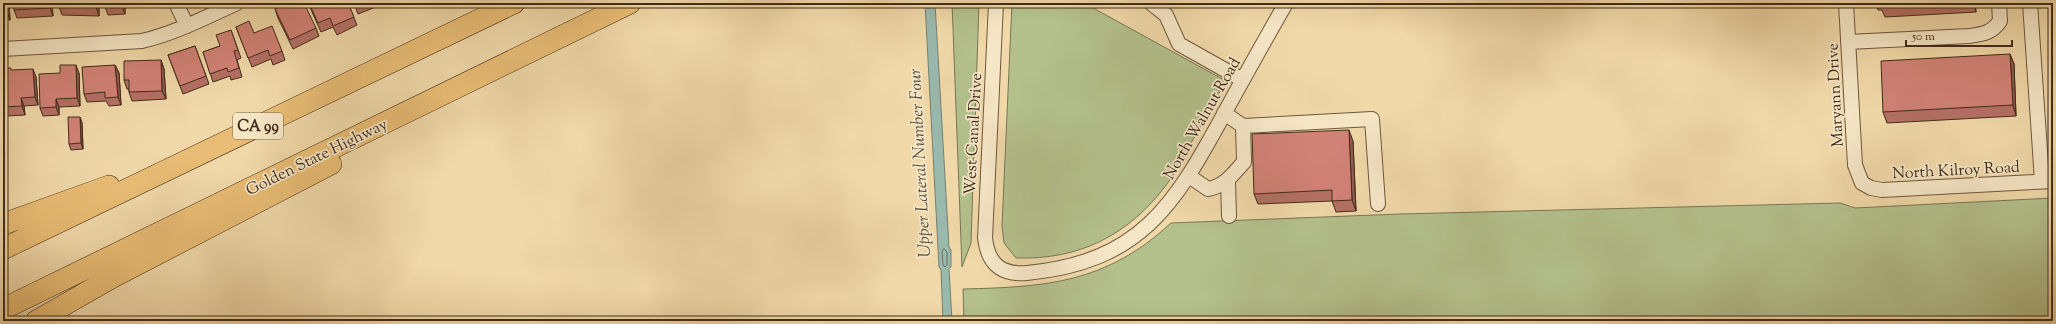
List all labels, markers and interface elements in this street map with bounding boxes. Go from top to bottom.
scale bar [1906,22,2012,48]
text: 50 m [1911,28,1935,46]
street label: Maryann Drive [1822,42,1851,147]
street label: North Walnut Road [1159,54,1248,185]
water label: Upper Lateral Number Four [904,68,938,258]
street label: West Canal Drive [960,73,989,196]
road number: CA 99 [233,113,283,139]
street label: Golden State Highway [242,114,392,203]
street label: North Kilroy Road [1892,157,2020,186]

